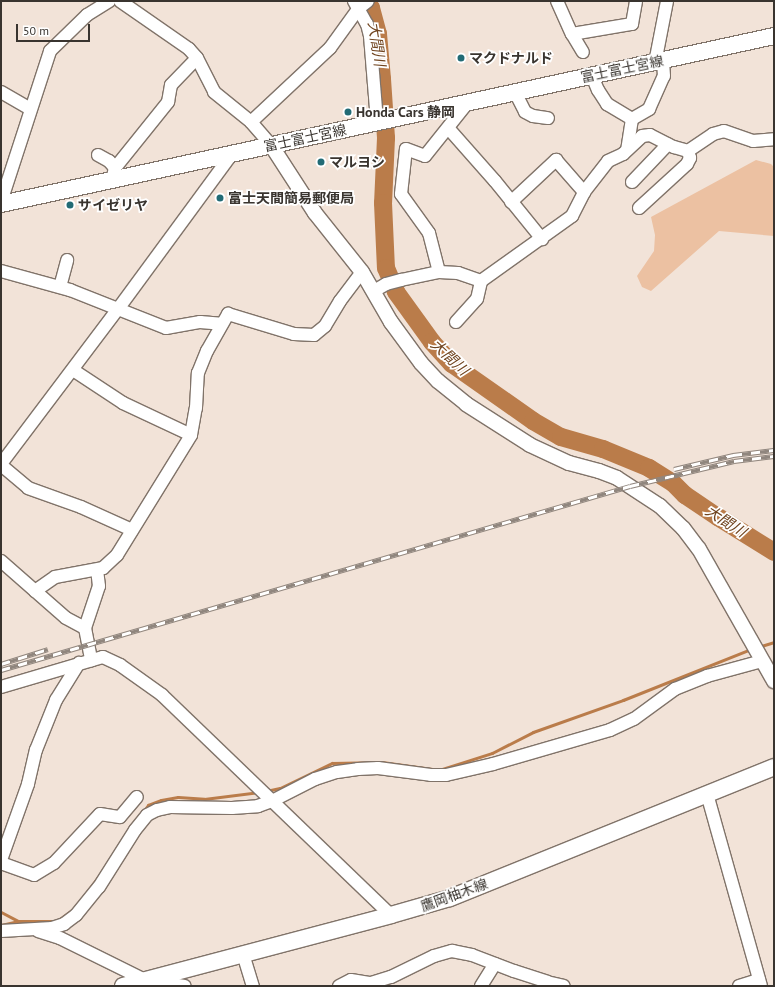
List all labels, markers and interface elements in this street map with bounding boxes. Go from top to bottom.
scale bar [18,16,92,42]
water label: 大間川 [365,20,389,68]
text: 50 m [23,23,49,38]
place label: マクドナルド [469,50,553,66]
street label: 富士富士宮線 [579,52,665,86]
marker: マクドナルド [456,53,466,63]
place label: Honda Cars 静岡 [356,104,455,120]
marker: Honda Cars 静岡 [343,107,353,117]
street label: 富士富士宮線 [262,121,348,155]
place label: マルヨシ [329,154,385,170]
marker: マルヨシ [316,157,326,167]
place label: 富士天間簡易郵便局 [228,190,354,206]
marker: 富士天間簡易郵便局 [215,193,225,203]
place label: サイゼリヤ [78,197,148,213]
marker: サイゼリヤ [65,200,75,210]
water label: 大間川 [427,335,473,379]
water label: 大間川 [702,501,750,541]
street label: 鷹岡柚木線 [418,875,490,915]

